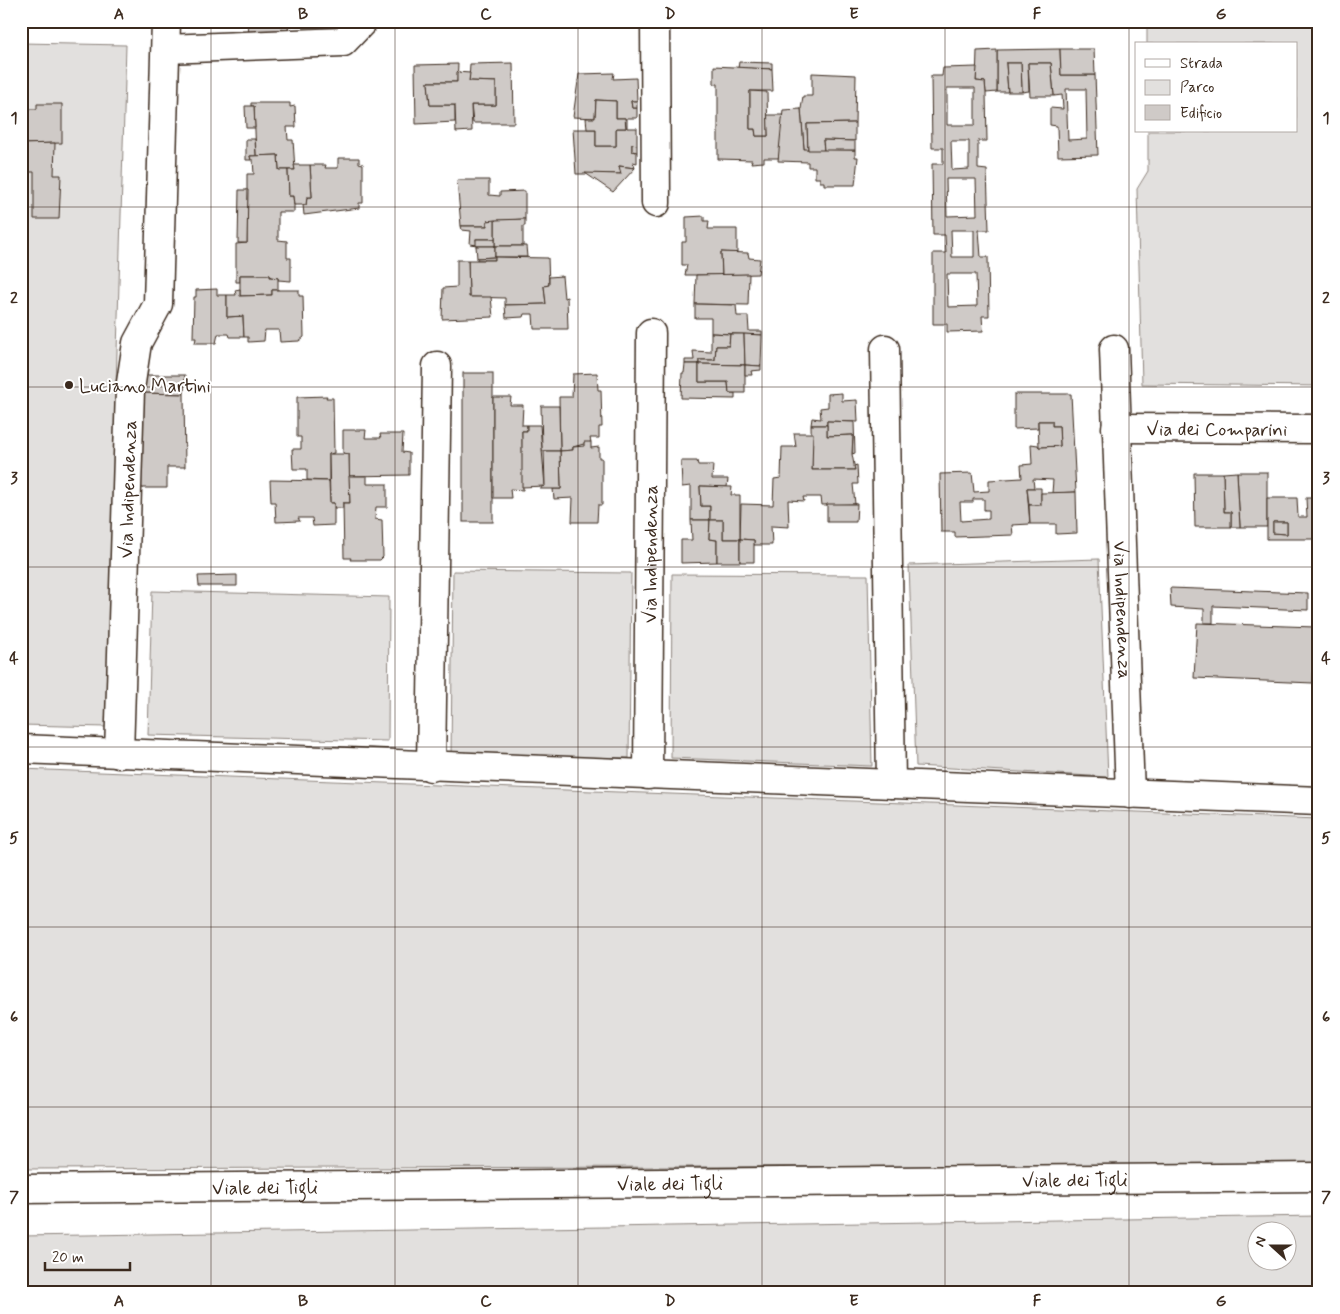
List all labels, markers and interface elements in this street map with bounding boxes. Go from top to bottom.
text: A [114,4,124,25]
text: B [298,4,308,25]
text: C [480,4,492,25]
text: D [664,4,676,25]
text: E [849,4,859,25]
text: F [1033,4,1042,25]
text: G [1216,4,1227,25]
legend [1135,42,1298,132]
text: Strada [1180,54,1223,74]
text: Parco [1180,78,1214,98]
text: Edificio [1180,104,1222,124]
text: 1 [10,108,18,129]
text: 1 [1322,108,1330,129]
text: 2 [10,288,18,309]
text: 2 [1322,288,1330,309]
place label: Luciano Martini [79,374,211,399]
marker: Luciano Martini [63,379,75,391]
street label: Via dei Comparini [1147,417,1287,443]
street label: Via Indipendenza [114,420,143,559]
text: 3 [10,468,18,489]
text: 3 [1322,468,1330,489]
street label: Via Indipendenza [638,485,664,623]
street label: Via Indipendenza [1107,540,1137,680]
text: 4 [9,648,19,669]
text: 4 [1321,648,1331,669]
text: 5 [9,828,19,849]
text: 5 [1321,828,1331,849]
text: 6 [10,1007,18,1028]
text: 6 [1322,1007,1330,1028]
street label: Viale dei Tigli [1022,1168,1128,1196]
street label: Viale dei Tigli [617,1172,723,1200]
street label: Viale dei Tigli [212,1175,318,1203]
text: 7 [9,1187,19,1208]
text: 7 [1321,1187,1331,1208]
north arrow [1248,1222,1298,1272]
text: N [1251,1234,1271,1249]
scale bar [45,1239,130,1271]
text: 20 m [52,1248,84,1268]
text: A [114,1291,124,1312]
text: B [298,1291,308,1312]
text: C [480,1291,492,1312]
text: D [664,1291,676,1312]
text: E [849,1291,859,1312]
text: F [1033,1291,1042,1312]
text: G [1216,1291,1227,1312]

